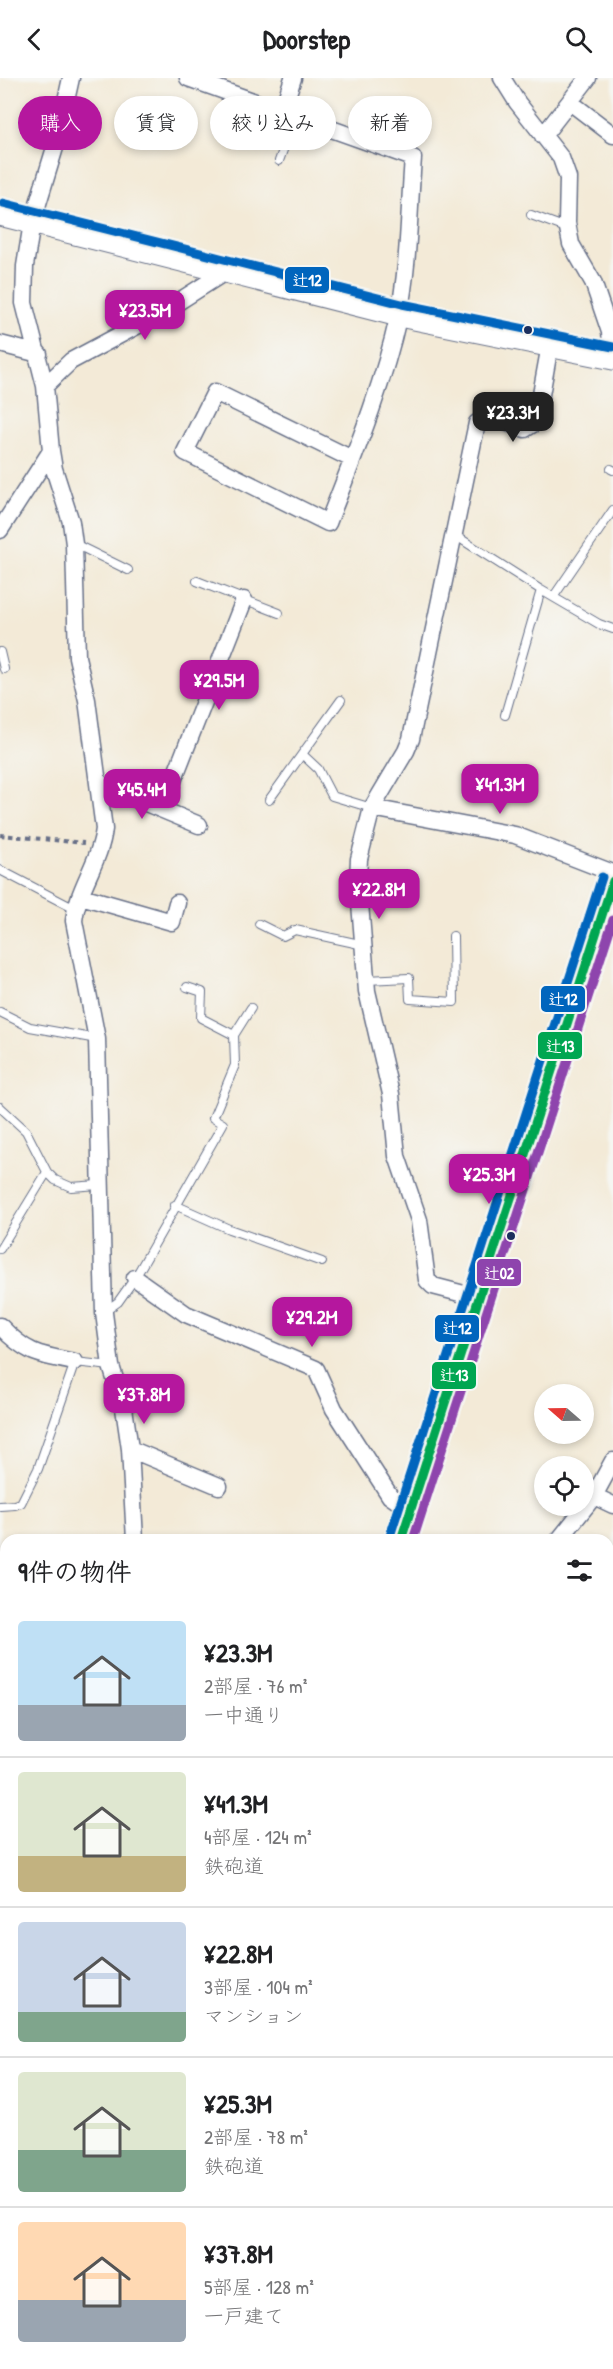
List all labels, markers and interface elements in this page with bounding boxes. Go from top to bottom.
text: Doorstep [263,21,350,57]
icon: back [18,23,51,56]
icon: search [562,23,595,56]
chip: 購入 [18,96,102,150]
chip: 賃貸 [114,96,198,150]
chip: 絞り込み [210,96,336,150]
chip: 新着 [348,96,432,150]
line badge: 辻12 [284,266,330,294]
text: 辻12 [292,269,322,291]
pin: ¥23.5M [96,290,194,341]
text: ¥23.5M [119,296,171,323]
unlabelled marker [522,324,534,336]
pin: ¥23.3M [464,392,562,443]
text: ¥23.3M [487,398,539,425]
pin: ¥29.5M [170,660,268,711]
text: ¥29.5M [194,666,244,693]
pin: ¥41.3M [451,764,549,815]
pin: ¥45.4M [93,769,191,820]
text: ¥41.3M [475,770,525,797]
text: ¥45.4M [118,775,166,802]
pin: ¥22.8M [330,869,428,920]
text: ¥22.8M [353,875,405,902]
line badge: 辻12 [540,985,586,1013]
text: 辻12 [548,988,578,1010]
line badge: 辻13 [537,1031,583,1060]
text: 辻13 [546,1035,574,1057]
pin: ¥25.3M [440,1154,538,1205]
text: ¥25.3M [463,1160,515,1187]
unlabelled marker [505,1230,517,1242]
line badge: 辻02 [476,1258,522,1287]
text: 辻02 [484,1262,515,1284]
pin: ¥29.2M [263,1297,361,1348]
text: ¥29.2M [286,1303,338,1330]
line badge: 辻12 [434,1314,480,1343]
text: 辻12 [442,1317,472,1339]
line badge: 辻13 [431,1361,477,1390]
text: 辻13 [440,1364,468,1386]
pin: ¥37.8M [95,1374,193,1425]
text: ¥37.8M [118,1380,170,1407]
north arrow [534,1384,594,1444]
map controls [534,1384,594,1516]
button: locate [534,1456,594,1516]
text: 9件の物件 [18,1554,132,1589]
icon: filters [563,1554,596,1587]
text: ¥23.3M [204,1635,273,1670]
icon: home [66,1645,138,1717]
text: 2部屋 · 76 m² [204,1672,307,1699]
text: 一中通り [204,1701,284,1728]
text: ¥41.3M [204,1786,268,1821]
icon: home [66,1796,138,1868]
text: 4部屋 · 124 m² [204,1823,312,1850]
text: 鉄砲道 [204,1852,264,1879]
text: ¥22.8M [204,1936,273,1971]
icon: home [66,1946,138,2018]
text: 3部屋 · 104 m² [204,1973,313,2000]
text: マンション [204,2002,303,2029]
text: ¥25.3M [204,2086,272,2121]
icon: home [66,2096,138,2168]
text: 2部屋 · 78 m² [204,2123,308,2150]
text: 鉄砲道 [204,2152,264,2179]
text: ¥37.8M [204,2236,273,2271]
icon: home [66,2246,138,2318]
text: 5部屋 · 128 m² [204,2273,314,2300]
text: 一戸建て [204,2302,284,2329]

